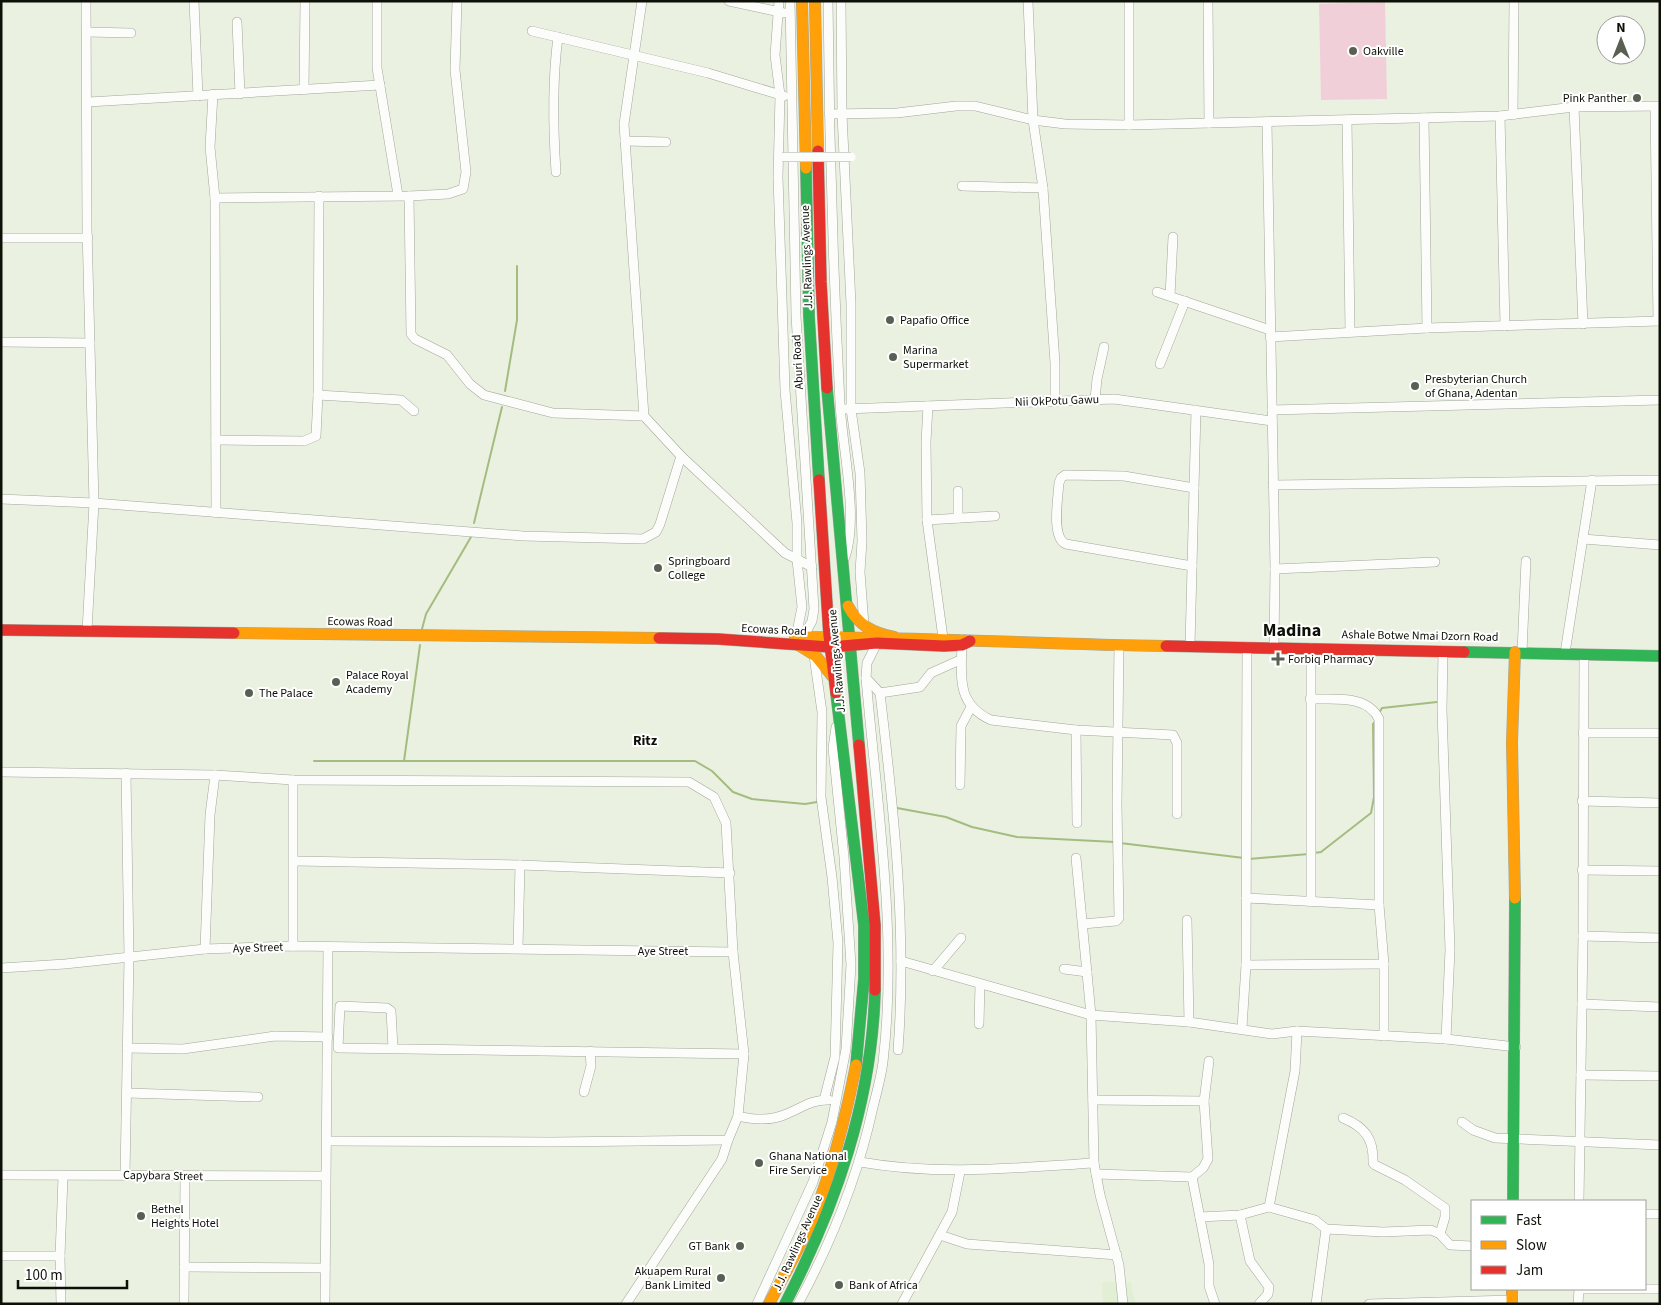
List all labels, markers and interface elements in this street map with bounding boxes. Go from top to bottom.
north arrow [1596,15,1646,65]
text: N [1616,18,1626,38]
place label: Oakville [1363,43,1404,60]
marker: Oakville [1347,45,1359,57]
place label: Pink Panther [1563,90,1628,107]
marker: Pink Panther [1631,92,1643,104]
street label: J.J. Rawlings Avenue [797,205,817,309]
place label: Papafio Office [900,312,969,329]
marker: Papafio Office [884,314,896,326]
street label: Aburi Road [788,334,808,390]
place label: Marina Supermarket [903,342,968,373]
marker: Marina Supermarket [887,351,899,363]
place label: Presbyterian Church of Ghana, Adentan [1425,371,1527,402]
marker: Presbyterian Church of Ghana, Adentan [1409,380,1421,392]
street label: Nii OkPotu Gawu [1015,391,1099,411]
place label: Springboard College [668,553,731,584]
marker: Springboard College [652,562,664,574]
street label: J.J. Rawlings Avenue [824,609,850,713]
street label: Ecowas Road [327,613,393,631]
district label: Madina [1263,618,1321,643]
street label: Ecowas Road [741,620,807,640]
street label: Ashale Botwe Nmai Dzorn Road [1341,626,1499,646]
place label: Forbiq Pharmacy [1288,651,1374,668]
marker: Forbiq Pharmacy [1272,653,1284,665]
place label: Palace Royal Academy [346,667,409,698]
marker: Palace Royal Academy [330,676,342,688]
place label: The Palace [259,685,313,702]
marker: The Palace [243,687,255,699]
district label: Ritz [633,731,658,751]
street label: Aye Street [233,939,283,957]
street label: Aye Street [638,943,688,960]
place label: Ghana National Fire Service [769,1148,847,1179]
marker: Ghana National Fire Service [753,1157,765,1169]
street label: Capybara Street [123,1167,203,1185]
street label: J.J. Rawlings Avenue [769,1192,827,1294]
legend [1471,1200,1646,1290]
place label: Bethel Heights Hotel [151,1201,219,1232]
marker: Bethel Heights Hotel [135,1210,147,1222]
text: Fast [1516,1210,1542,1231]
text: Slow [1516,1235,1547,1256]
place label: GT Bank [688,1238,730,1255]
marker: GT Bank [734,1240,746,1252]
scale bar [18,1258,126,1290]
text: Jam [1516,1260,1543,1281]
place label: Akuapem Rural Bank Limited [635,1263,711,1294]
text: 100 m [25,1265,63,1286]
marker: Akuapem Rural Bank Limited [715,1272,727,1284]
place label: Bank of Africa [849,1277,918,1294]
marker: Bank of Africa [833,1279,845,1291]

